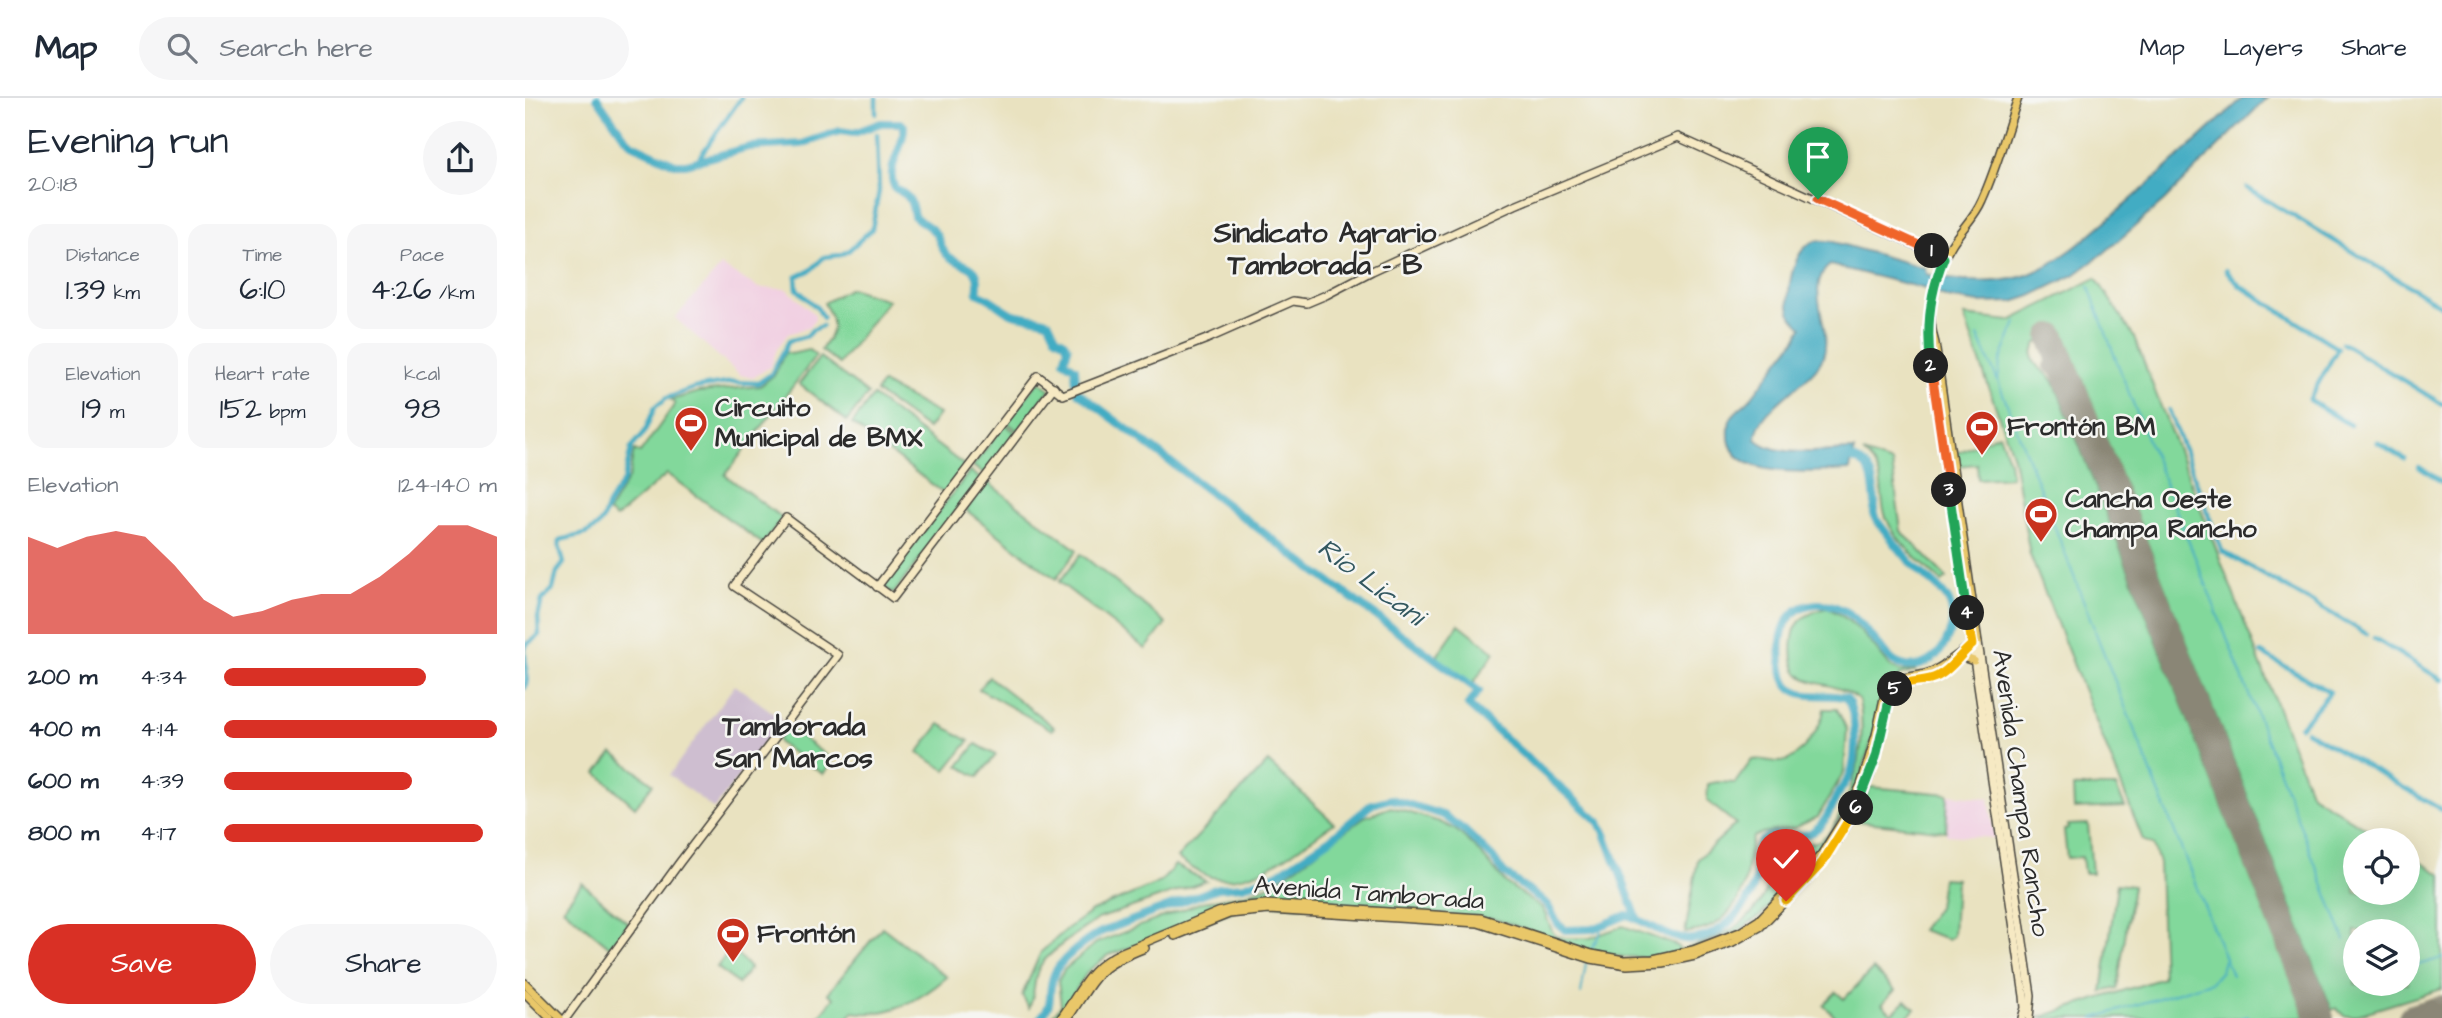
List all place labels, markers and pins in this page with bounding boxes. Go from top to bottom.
pin [1788,127,1848,199]
pin: 1 [1915,234,1949,268]
pin: 2 [1913,348,1949,384]
place label: Circuito Municipal de BMX [715,390,923,456]
sports icon: Circuito Municipal de BMX [672,404,710,453]
sports icon: Frontón BM [1963,408,2001,457]
place label: Frontón BM [2007,409,2156,445]
pin: 3 [1931,472,1967,508]
place label: Cancha Oeste Champa Rancho [2065,481,2257,547]
sports icon: Cancha Oeste Champa Rancho [2022,495,2060,544]
pin: 4 [1949,596,1985,630]
pin: 5 [1877,672,1913,706]
pin: 6 [1839,790,1873,826]
pin [1756,829,1816,901]
sports icon: Frontón [714,915,752,964]
place label: Frontón [757,916,855,952]

